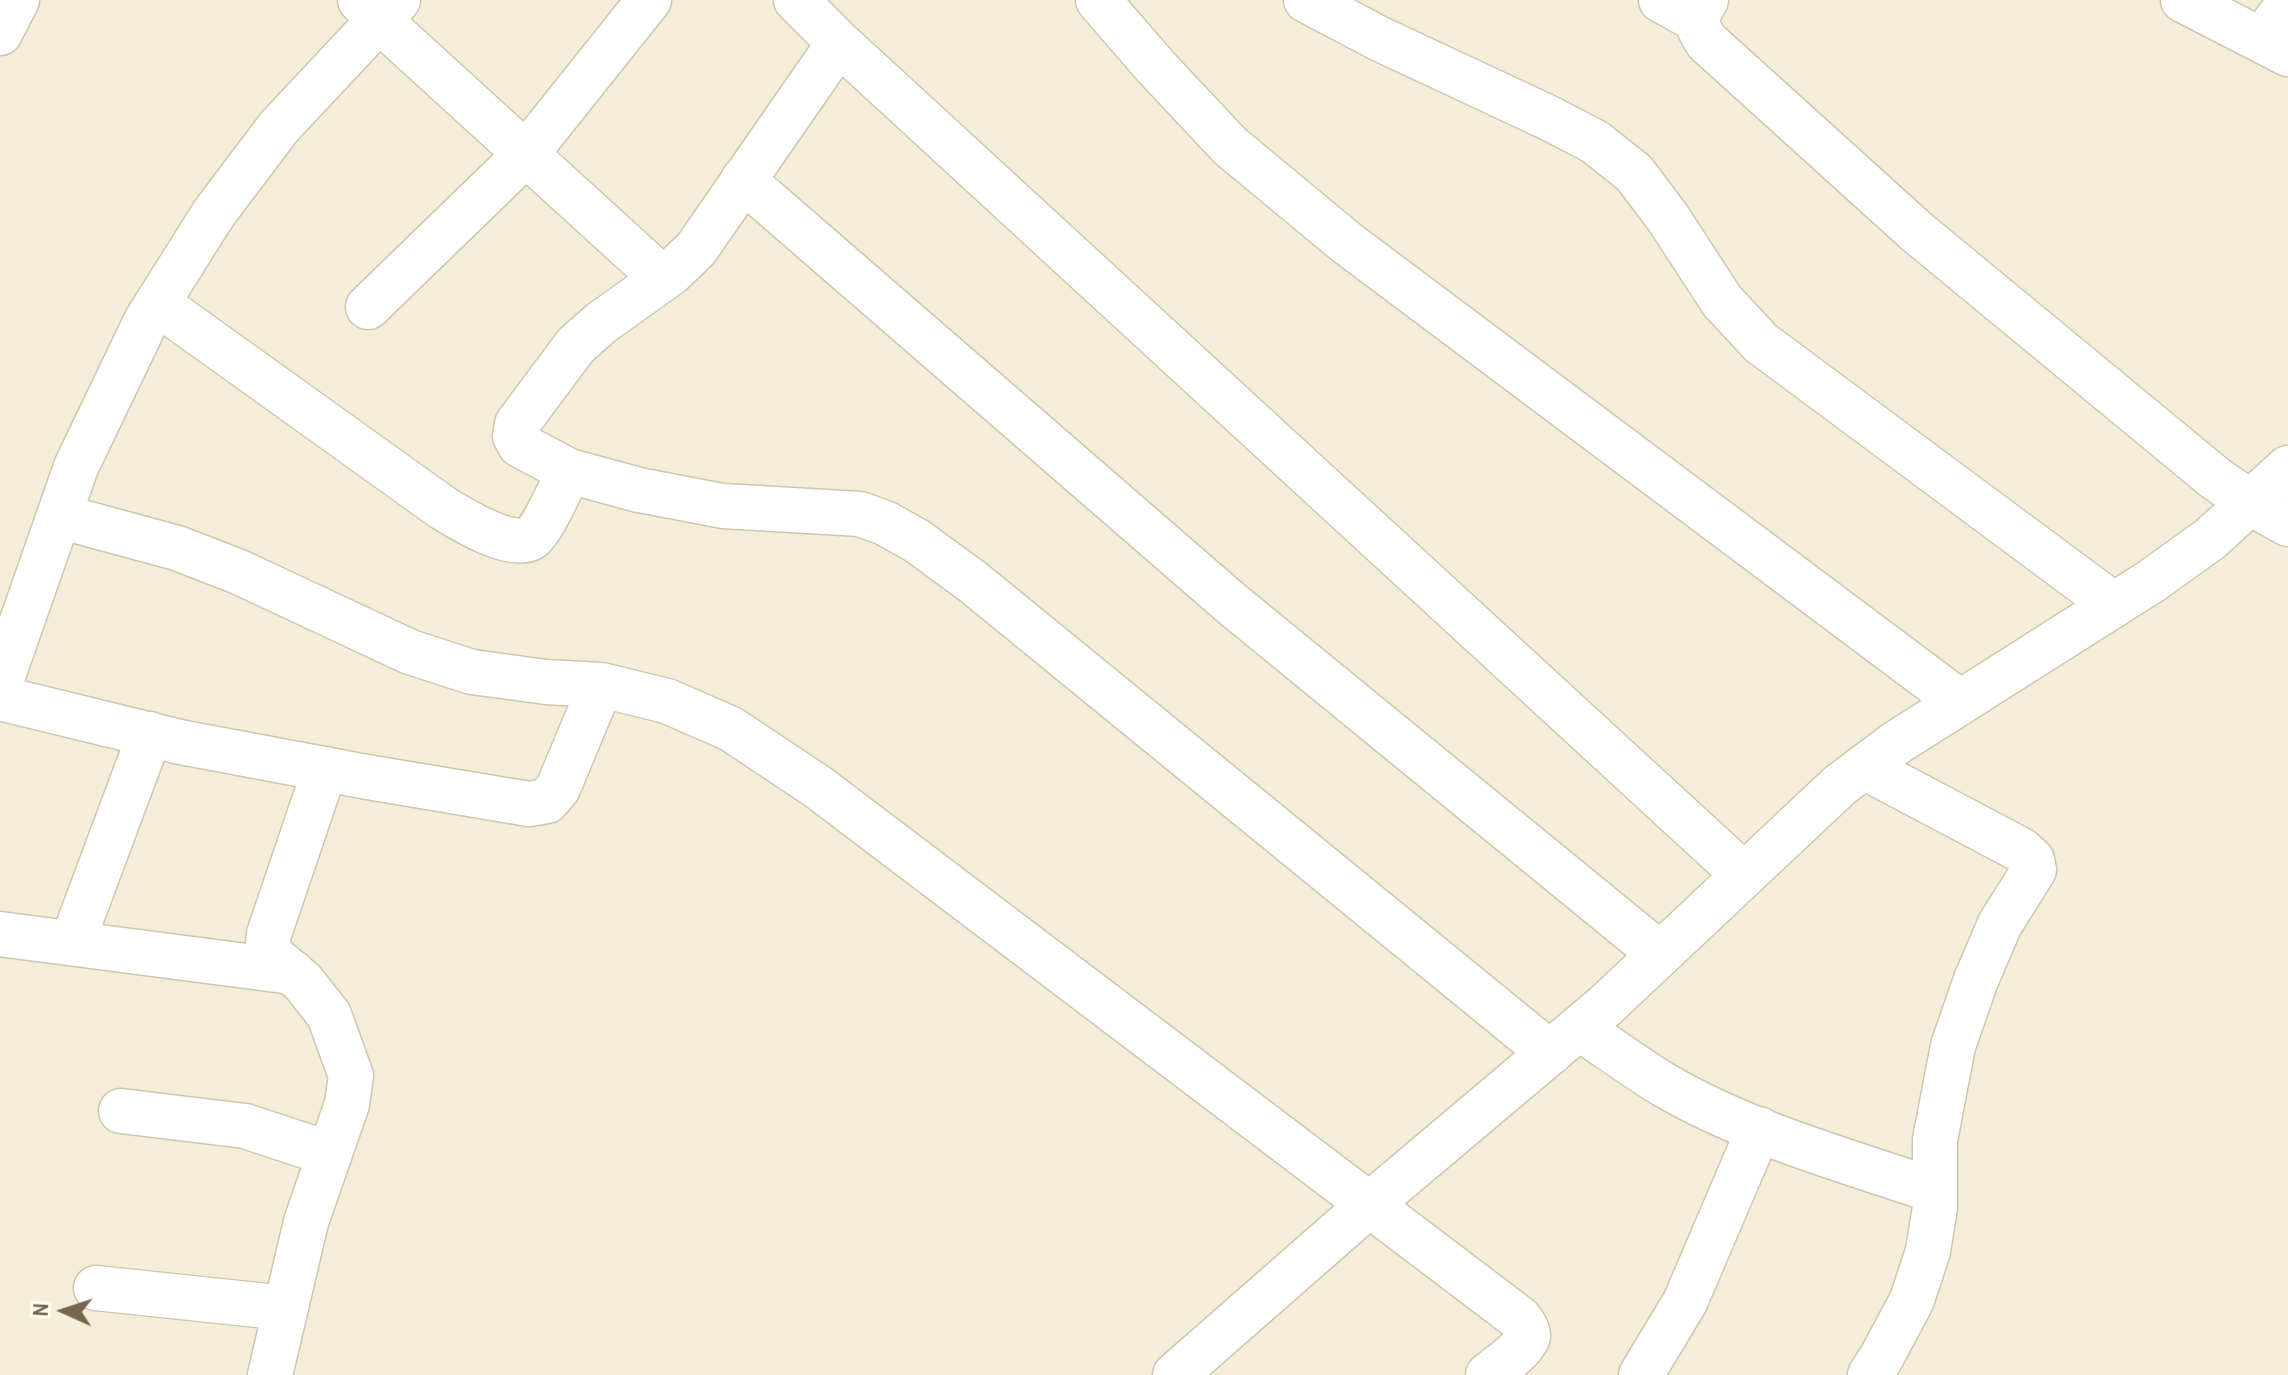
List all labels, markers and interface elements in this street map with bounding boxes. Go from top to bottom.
north arrow [24,1271,104,1351]
text: N [25,1302,55,1317]

